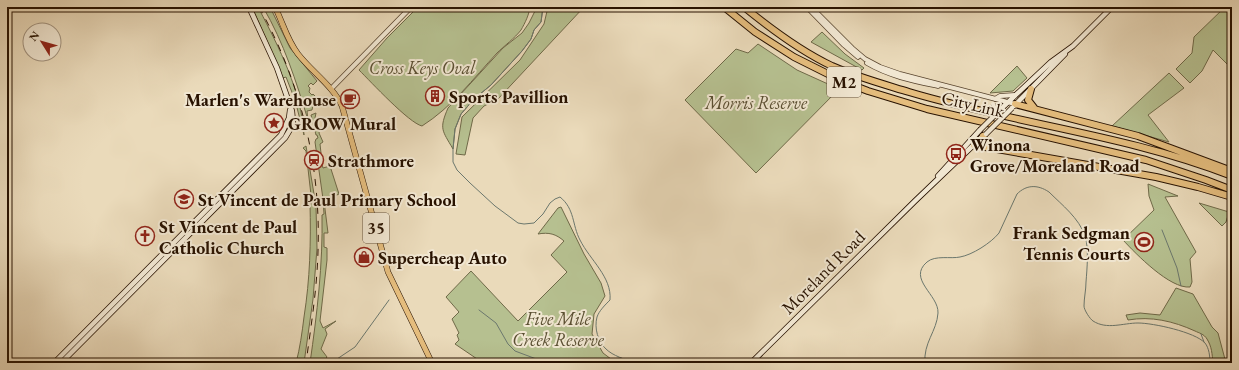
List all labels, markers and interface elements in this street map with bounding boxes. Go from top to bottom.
north arrow [22,22,62,62]
text: N [26,28,42,44]
park label: Cross Keys Oval [369,56,476,80]
road number: M2 [827,67,861,97]
building icon: Sports Pavillion [424,85,446,107]
place label: Sports Pavillion [449,85,569,108]
street label: CityLink [939,86,1007,122]
place label: Marlen's Warehouse [185,88,336,111]
cafe icon: Marlen's Warehouse [339,88,361,110]
park label: Morris Reserve [704,91,808,114]
place icon: GROW Mural [263,112,285,134]
place label: GROW Mural [288,112,396,135]
place label: Winona Grove/Moreland Road [970,133,1140,177]
bus stop icon: Winona Grove/Moreland Road [945,143,967,165]
station icon: Strathmore [303,149,325,171]
place label: Strathmore [328,149,415,172]
school or university icon: St Vincent de Paul Primary School [173,188,195,210]
place label: St Vincent de Paul Primary School [198,188,456,211]
road number: 35 [363,213,389,243]
place label: St Vincent de Paul Catholic Church [159,215,297,259]
place label: Frank Sedgman Tennis Courts [1013,221,1130,265]
church icon: St Vincent de Paul Catholic Church [134,225,156,247]
street label: Moreland Road [776,225,870,319]
sports icon: Frank Sedgman Tennis Courts [1133,231,1155,253]
shop icon: Supercheap Auto [353,246,375,268]
place label: Supercheap Auto [378,246,507,269]
park label: Five Mile Creek Reserve [512,307,605,351]

